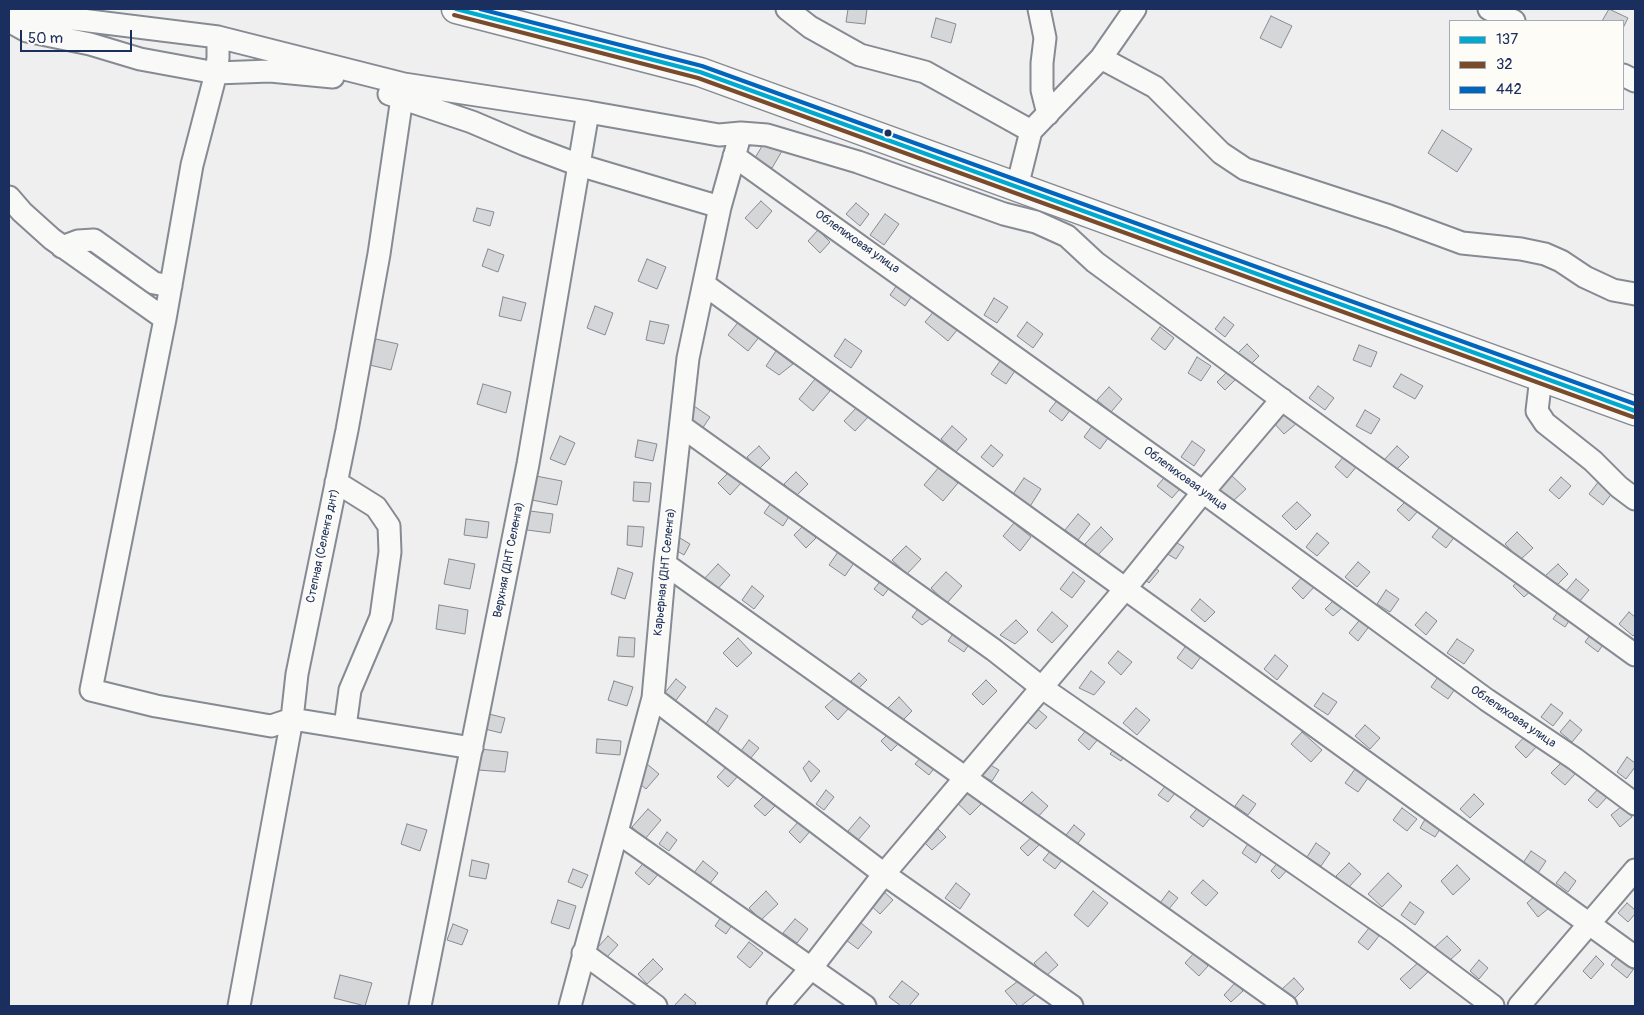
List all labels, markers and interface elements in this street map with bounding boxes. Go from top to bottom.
scale bar [22,20,135,52]
legend [1449,20,1624,110]
text: 50 m [28,29,63,48]
text: 137 [1496,30,1518,49]
text: 32 [1496,55,1513,74]
text: 442 [1496,80,1522,99]
unlabelled marker [883,128,893,138]
street label: Облепиховая улица [812,207,902,277]
street label: Облепиховая улица [1140,444,1230,514]
street label: Степная (Селенга днт) [304,488,342,604]
street label: Верхняя (ДНТ Селенга) [491,501,527,619]
street label: Карьерная (ДНТ Селенга) [651,507,679,637]
street label: Облепиховая улица [1467,683,1559,751]

